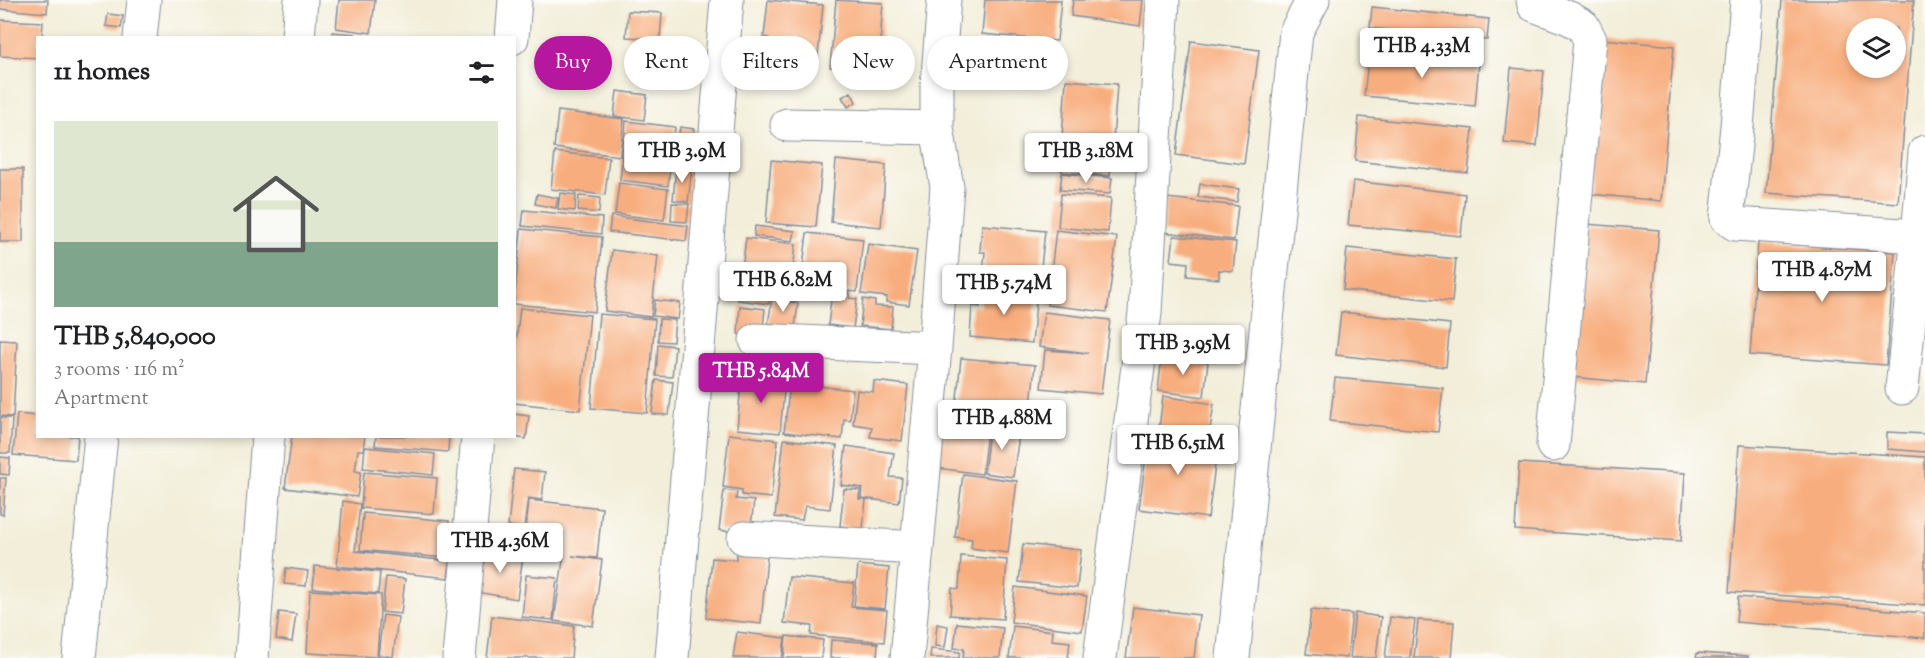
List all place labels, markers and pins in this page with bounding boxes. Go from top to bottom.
pin: THB 4.33M [1353,28,1491,79]
pin: THB 3.9M [620,133,744,184]
pin: THB 3.18M [1017,133,1155,184]
pin: THB 4.87M [1753,252,1891,303]
pin: THB 6.82M [714,262,852,313]
pin: THB 5.74M [935,265,1073,316]
pin: THB 3.95M [1114,325,1252,376]
pin: THB 5.84M [692,353,830,404]
pin: THB 4.88M [933,400,1071,451]
pin: THB 6.51M [1109,425,1247,476]
pin: THB 4.36M [431,523,569,574]

